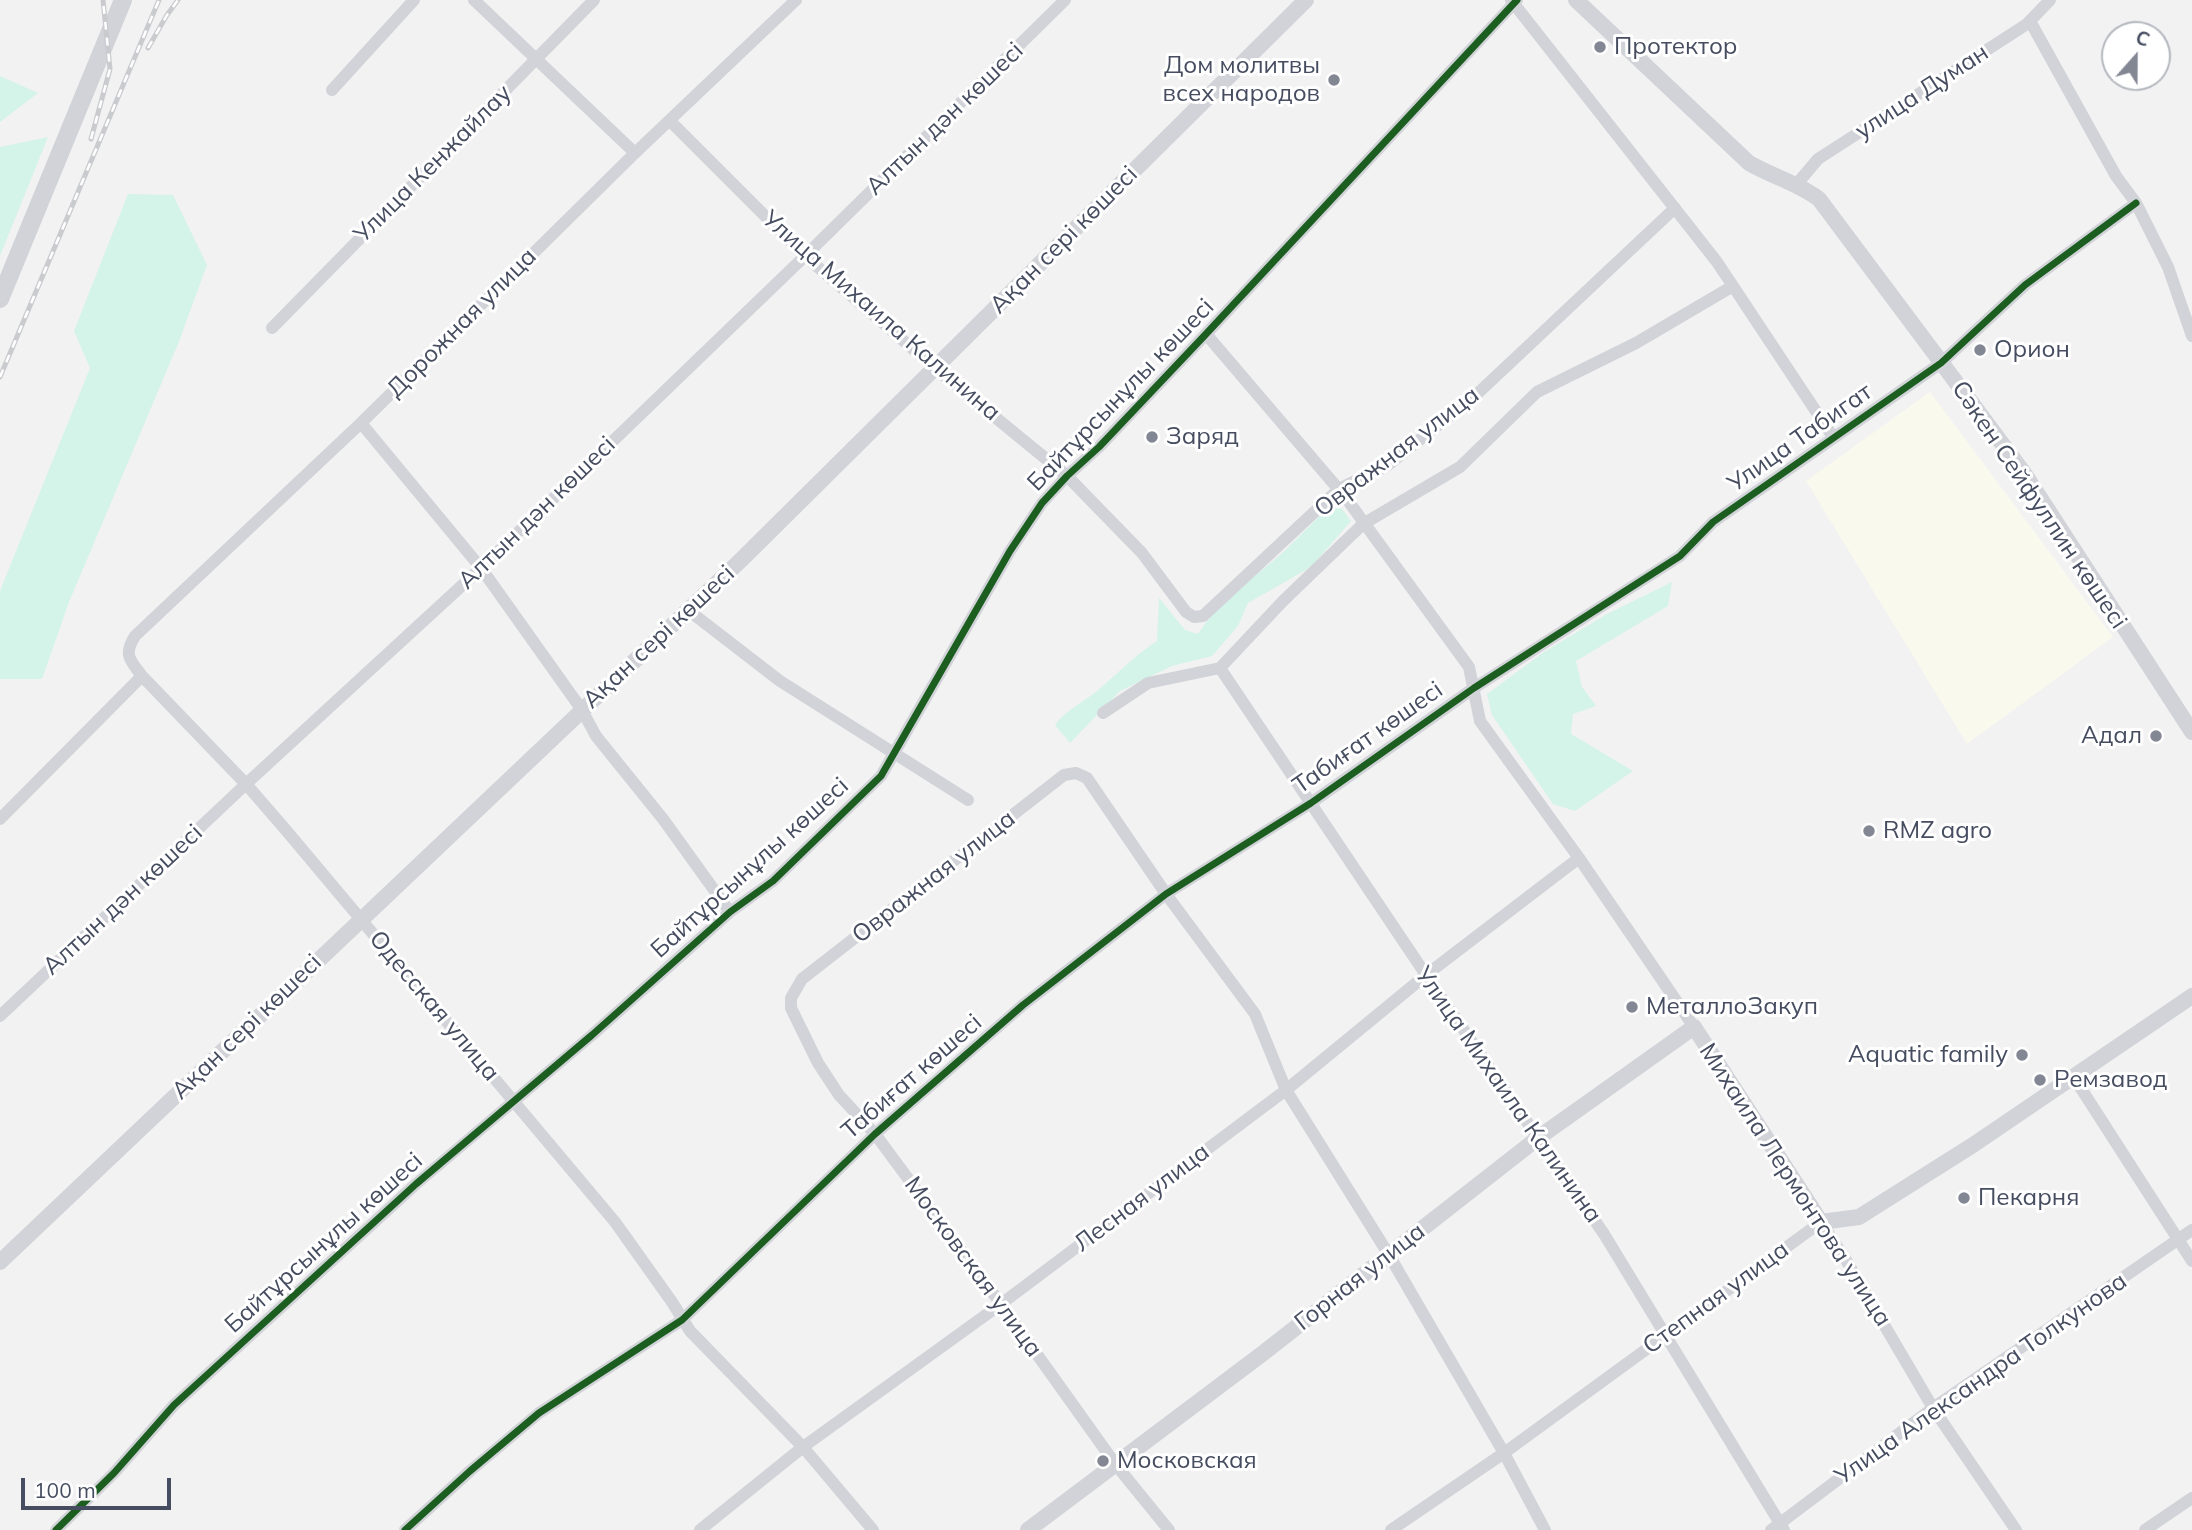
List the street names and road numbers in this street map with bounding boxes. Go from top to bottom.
street label: Алтын дән көшесі [860,37,1030,201]
street label: улица Думан [1850,38,1994,146]
street label: Улица Кенжайлау [348,79,518,249]
street label: Ақан сері көшесі [984,160,1144,320]
street label: Улица Михаила Калинина [756,205,1006,427]
street label: Дорожная улица [381,242,543,404]
street label: Байтұрсынұлы көшесі [1022,293,1220,497]
street label: Сәкен Сейфуллин көшесі [1945,376,2133,634]
street label: Улица Табигат [1722,378,1878,498]
street label: Овражная улица [1309,381,1485,523]
street label: Алтын дән көшесі [452,431,622,595]
street label: Ақан сері көшесі [577,559,741,715]
street label: Табиғат көшесі [1287,676,1449,800]
street label: Байтұрсынұлы көшесі [645,772,855,964]
street label: Овражная улица [847,804,1021,950]
street label: Алтын дән көшесі [37,819,209,981]
street label: Одесская улица [363,925,505,1087]
street label: Ақан сері көшесі [166,948,328,1106]
street label: Улица Михаила Калинина [1408,961,1608,1229]
street label: Табиғат көшесі [836,1008,988,1146]
street label: Михаила Лермонтова улица [1693,1038,1897,1332]
street label: Лесная улица [1069,1138,1215,1258]
street label: Байтұрсынұлы көшесі [219,1147,429,1339]
street label: Московская улица [898,1171,1048,1363]
street label: Горная улица [1289,1217,1431,1337]
street label: Степная улица [1637,1235,1795,1361]
street label: Улица Александра Толкунова [1829,1267,2133,1491]

